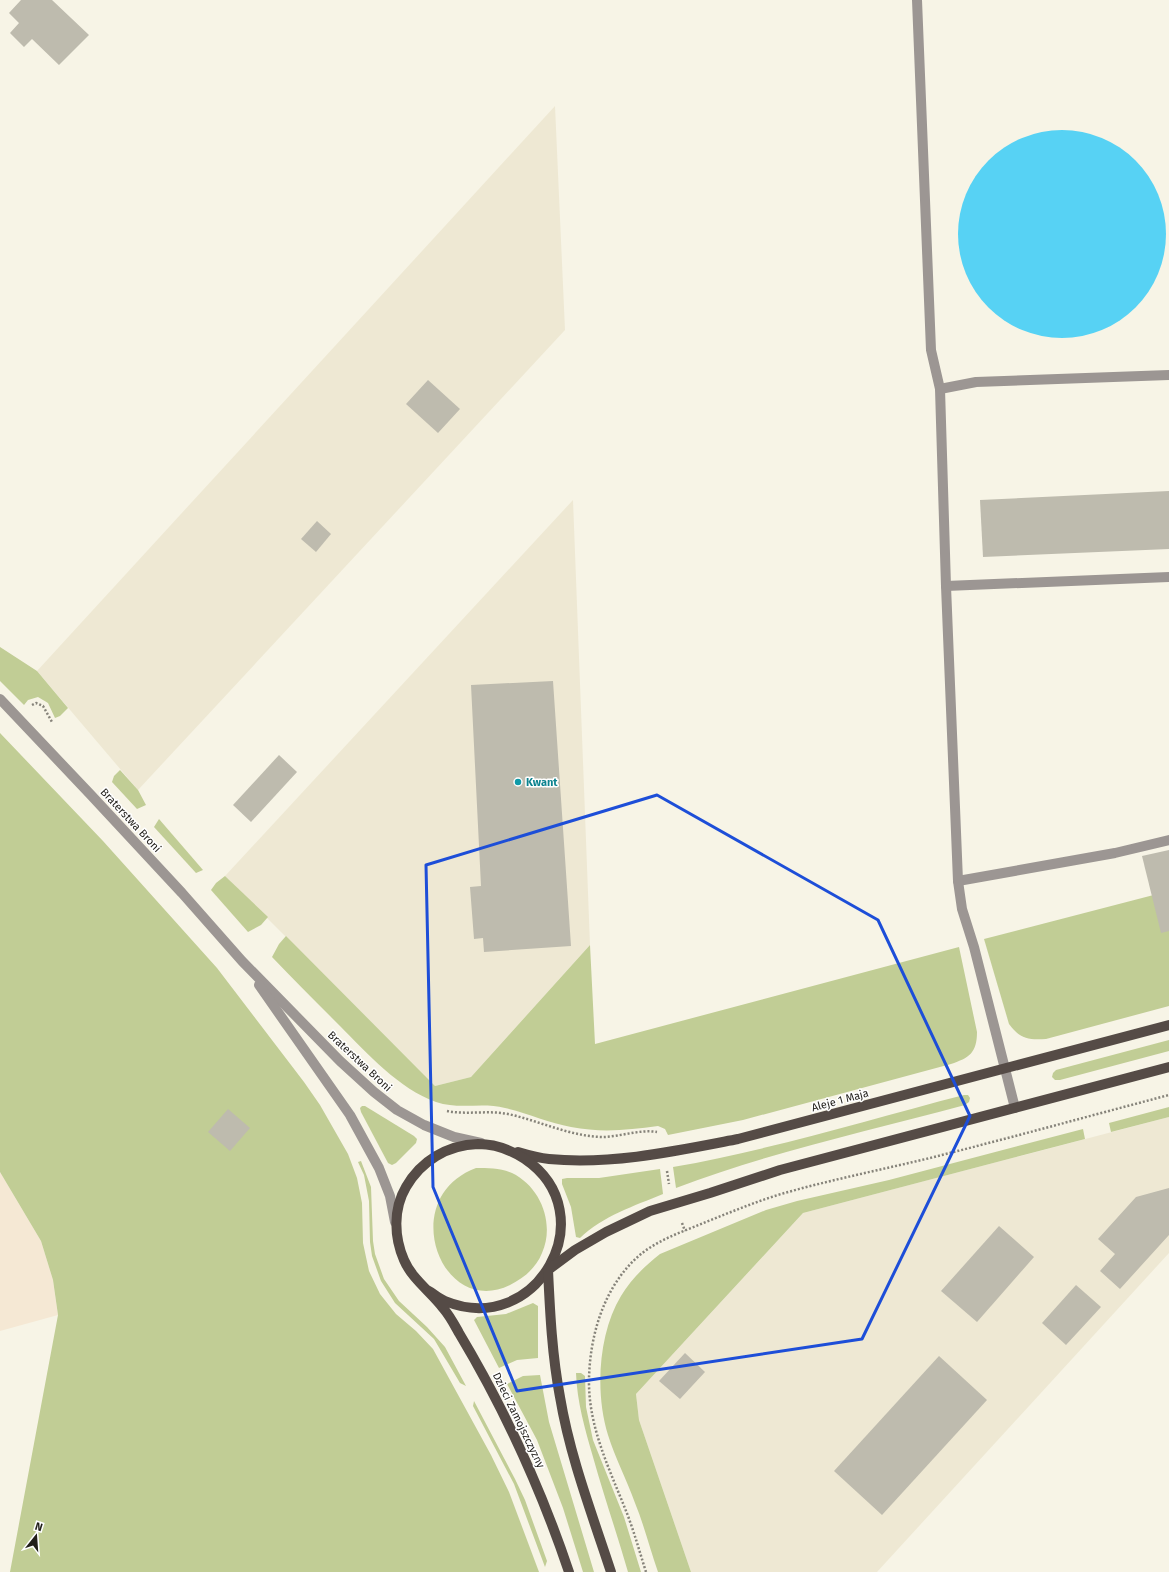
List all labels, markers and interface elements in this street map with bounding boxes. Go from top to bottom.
place label: Kwant [526,776,558,789]
marker: Kwant [513,777,523,787]
street label: Braterstwa Broni [98,786,164,855]
street label: Braterstwa Broni [325,1028,394,1094]
street label: Aleje 1 Maja [810,1087,870,1114]
street label: Dzieci Zamojszczyzny [490,1370,548,1471]
north arrow [16,1516,56,1556]
text: N [33,1520,44,1534]

